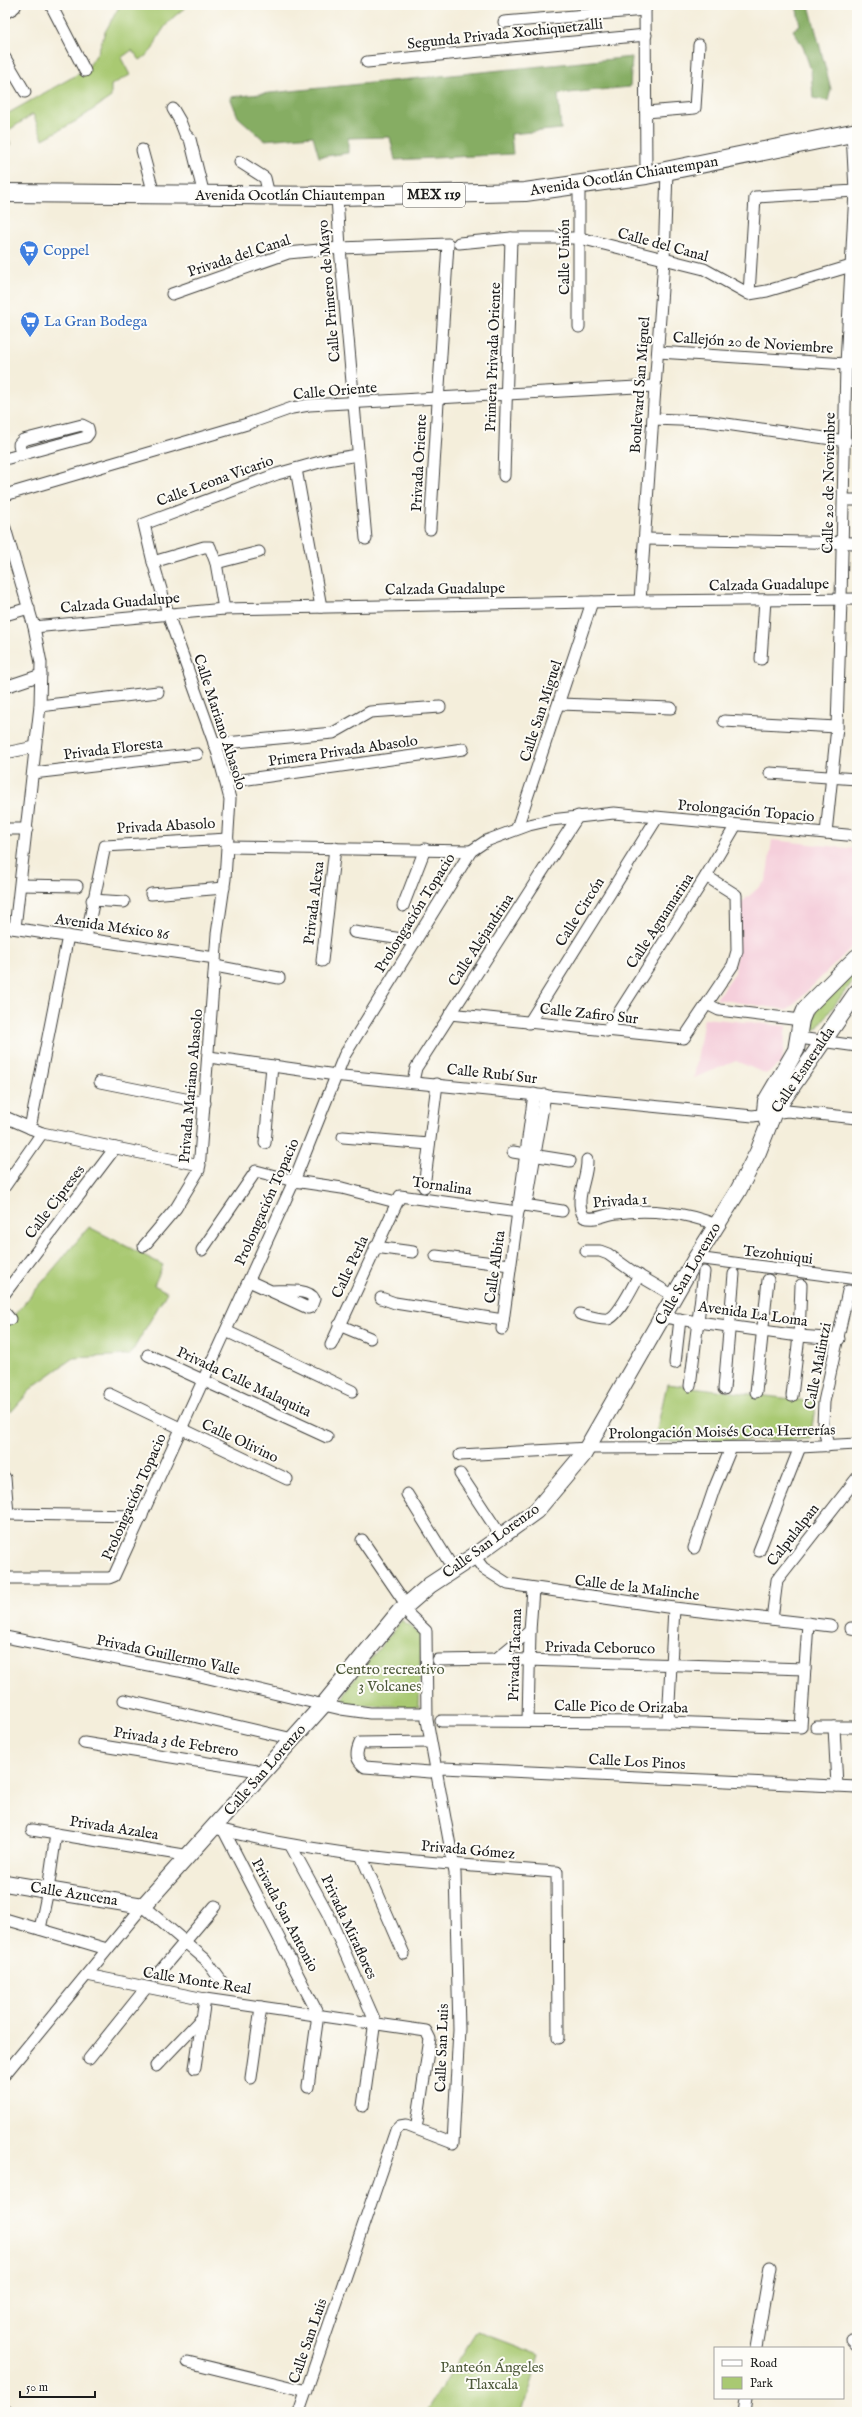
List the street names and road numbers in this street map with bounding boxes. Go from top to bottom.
street label: Segunda Privada Xochiquetzalli [406,14,604,54]
street label: Avenida Ocotlán Chiautempan [528,152,719,200]
road number: MEX 119 [403,183,465,207]
street label: Avenida Ocotlán Chiautempan [194,186,385,205]
street label: Calle Primero de Mayo [313,219,345,363]
street label: Calle Unión [555,219,574,295]
street label: Calle del Canal [615,224,712,267]
street label: Privada del Canal [185,230,294,282]
street label: Primera Privada Oriente [481,282,505,432]
street label: Boulevard San Miguel [626,315,654,454]
street label: Callejón 20 de Noviembre [672,328,834,358]
street label: Calle Oriente [292,378,378,404]
street label: Calle 20 de Noviembre [818,412,840,554]
street label: Privada Oriente [407,414,431,512]
street label: Calle Leona Vicario [154,451,276,511]
street label: Calzada Guadalupe [709,574,829,596]
street label: Calzada Guadalupe [385,578,505,600]
street label: Calzada Guadalupe [59,588,181,618]
street label: Calle Mariano Abasolo [189,652,251,792]
street label: Calle San Miguel [516,657,567,764]
street label: Primera Privada Abasolo [267,731,419,771]
street label: Privada Floresta [62,733,164,765]
street label: Prolongación Topacio [677,796,815,826]
street label: Privada Abasolo [116,814,216,838]
street label: Prolongación Topacio [371,850,459,976]
street label: Privada Alexa [299,860,329,946]
street label: Calle Aguamarina [622,869,698,972]
street label: Calle Circón [551,874,609,950]
street label: Calle Alejandrina [444,890,518,990]
street label: Avenida México 86 [53,909,171,945]
street label: Calle Zafiro Sur [539,999,640,1029]
street label: Privada Mariano Abasolo [175,1008,207,1164]
street label: Calle Esmeralda [767,1023,839,1117]
street label: Calle Rubí Sur [446,1060,539,1088]
street label: Prolongación Topacio [230,1135,304,1269]
street label: Calle Cipreses [21,1161,89,1243]
street label: Tornalina [411,1172,474,1200]
street label: Privada 1 [592,1190,648,1212]
street label: Calle San Lorenzo [651,1219,725,1329]
street label: Calle Albita [480,1229,510,1305]
street label: Calle Perla [327,1232,373,1301]
street label: Tezohuiqui [742,1241,814,1269]
street label: Avenida La Loma [696,1297,809,1331]
street label: Calle Malintzi [800,1321,836,1411]
street label: Privada Calle Malaquita [174,1342,315,1422]
street label: Calle Olivino [198,1415,282,1467]
street label: Prolongación Moisés Coca Herrerías [608,1421,836,1443]
street label: Prolongación Topacio [97,1430,171,1564]
street label: Calle San Lorenzo [439,1499,543,1583]
street label: Calpulalpan [763,1500,823,1570]
street label: Calle de la Malinche [574,1571,701,1605]
street label: Privada Tacana [504,1608,526,1702]
street label: Privada Guillermo Valle [94,1630,242,1680]
street label: Privada Ceboruco [545,1638,655,1658]
street label: Calle Pico de Orizaba [554,1696,689,1718]
street label: Calle San Lorenzo [220,1720,310,1820]
street label: Privada 3 de Febrero [112,1723,240,1761]
street label: Calle Los Pinos [588,1750,686,1774]
street label: Privada Azalea [68,1812,160,1844]
street label: Privada Gómez [420,1836,516,1864]
street label: Privada San Antonio [247,1855,323,1975]
street label: Privada Miraflores [317,1872,381,1982]
street label: Calle Azucena [29,1878,120,1910]
street label: Calle Monte Real [141,1963,253,1999]
street label: Calle San Luis [431,2003,453,2093]
street label: Calle San Luis [285,2296,331,2386]

